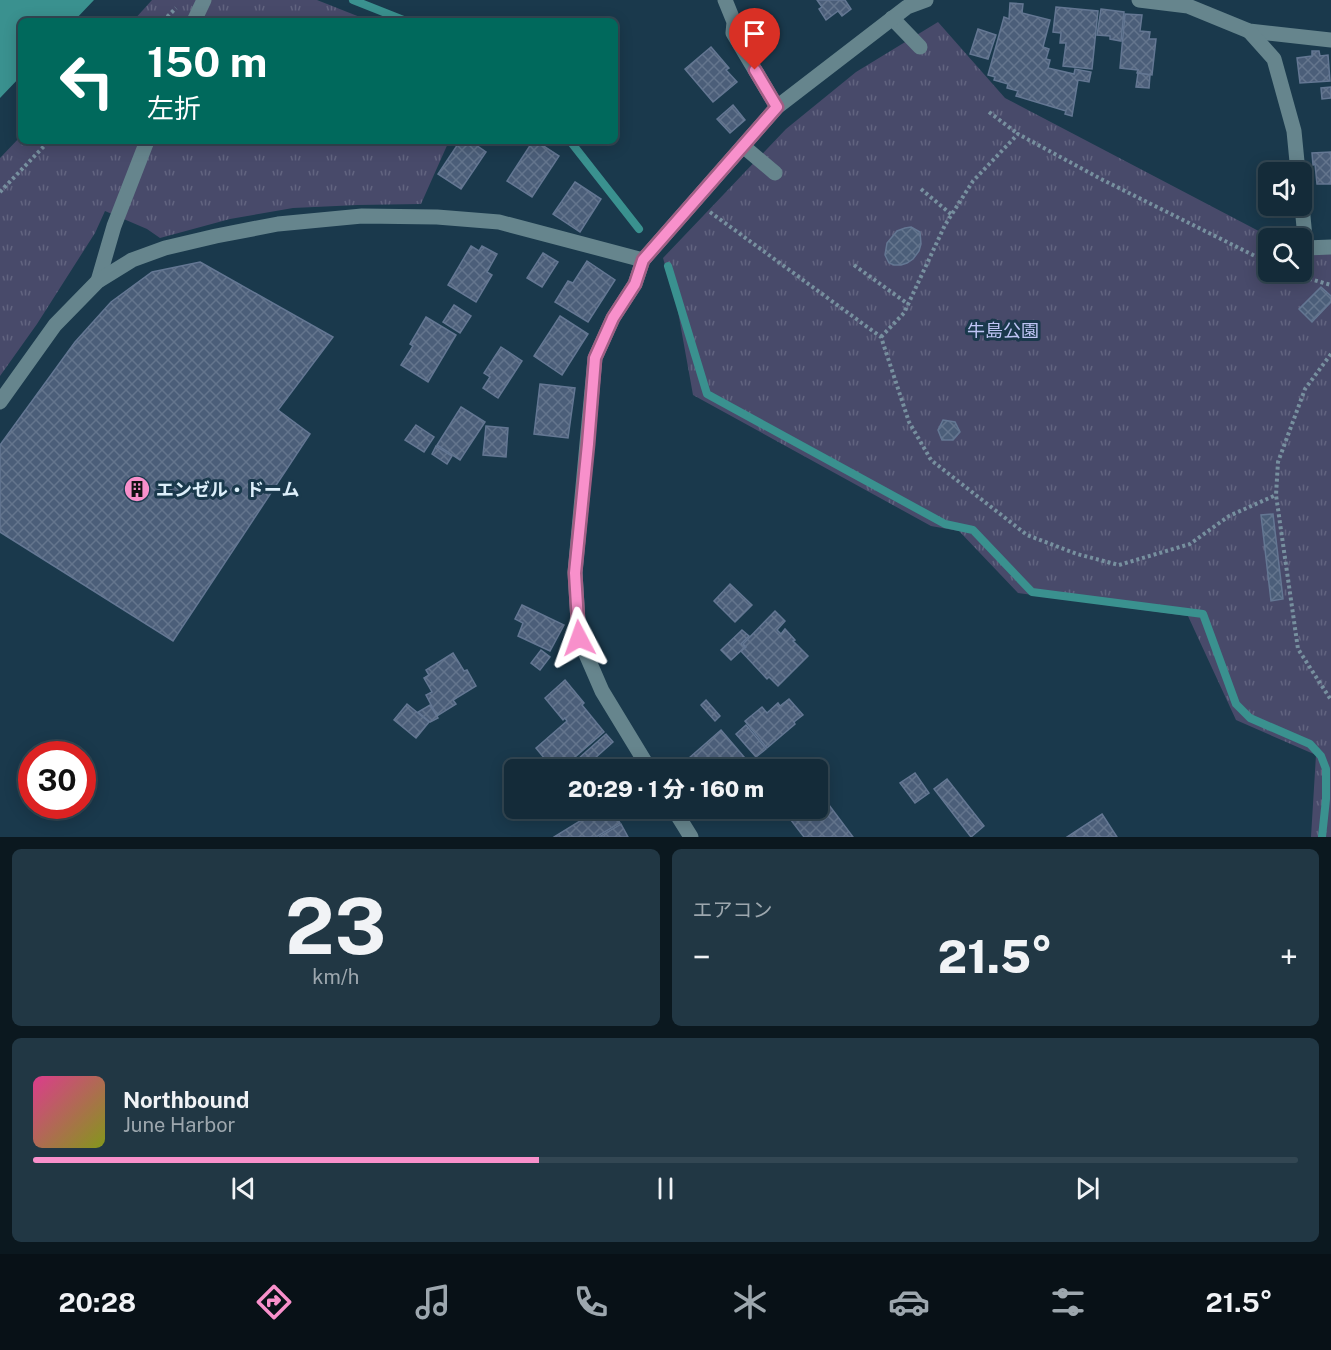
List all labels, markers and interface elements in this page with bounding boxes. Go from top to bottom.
pin [729,8,780,70]
icon: arrive [738,17,771,50]
text: 150 m [147,37,267,86]
icon: left [48,42,126,120]
text: 左折 [147,92,201,124]
map controls [1258,162,1312,282]
button: sound [1258,162,1312,216]
button: search [1258,228,1312,282]
park label: 牛島公園 [967,320,1039,341]
building icon: エンゼル・ドーム [122,474,152,504]
place label: エンゼル・ドーム [156,479,299,500]
position arrow [547,606,611,670]
speed limit sign: 30 [18,741,96,819]
text: 20:29 · 1 分 · 160 m [568,776,764,802]
text: 23 [285,880,386,972]
text: エアコン [693,898,773,922]
text: 21.5° [938,930,1053,983]
text: − [693,938,711,976]
text: + [1280,938,1298,976]
text: km/h [312,965,359,989]
text: Northbound [123,1087,249,1113]
text: June Harbor [123,1113,235,1137]
icon: previous [227,1172,260,1205]
icon: pause [649,1172,682,1205]
icon: next [1071,1172,1104,1205]
icon: directions [253,1281,295,1323]
icon: music [412,1281,454,1323]
icon: phone [570,1281,612,1323]
icon: climate [729,1281,771,1323]
icon: car [888,1281,930,1323]
icon: filters [1047,1281,1089,1323]
text: 20:28 [58,1286,136,1318]
text: 21.5° [1205,1286,1273,1318]

